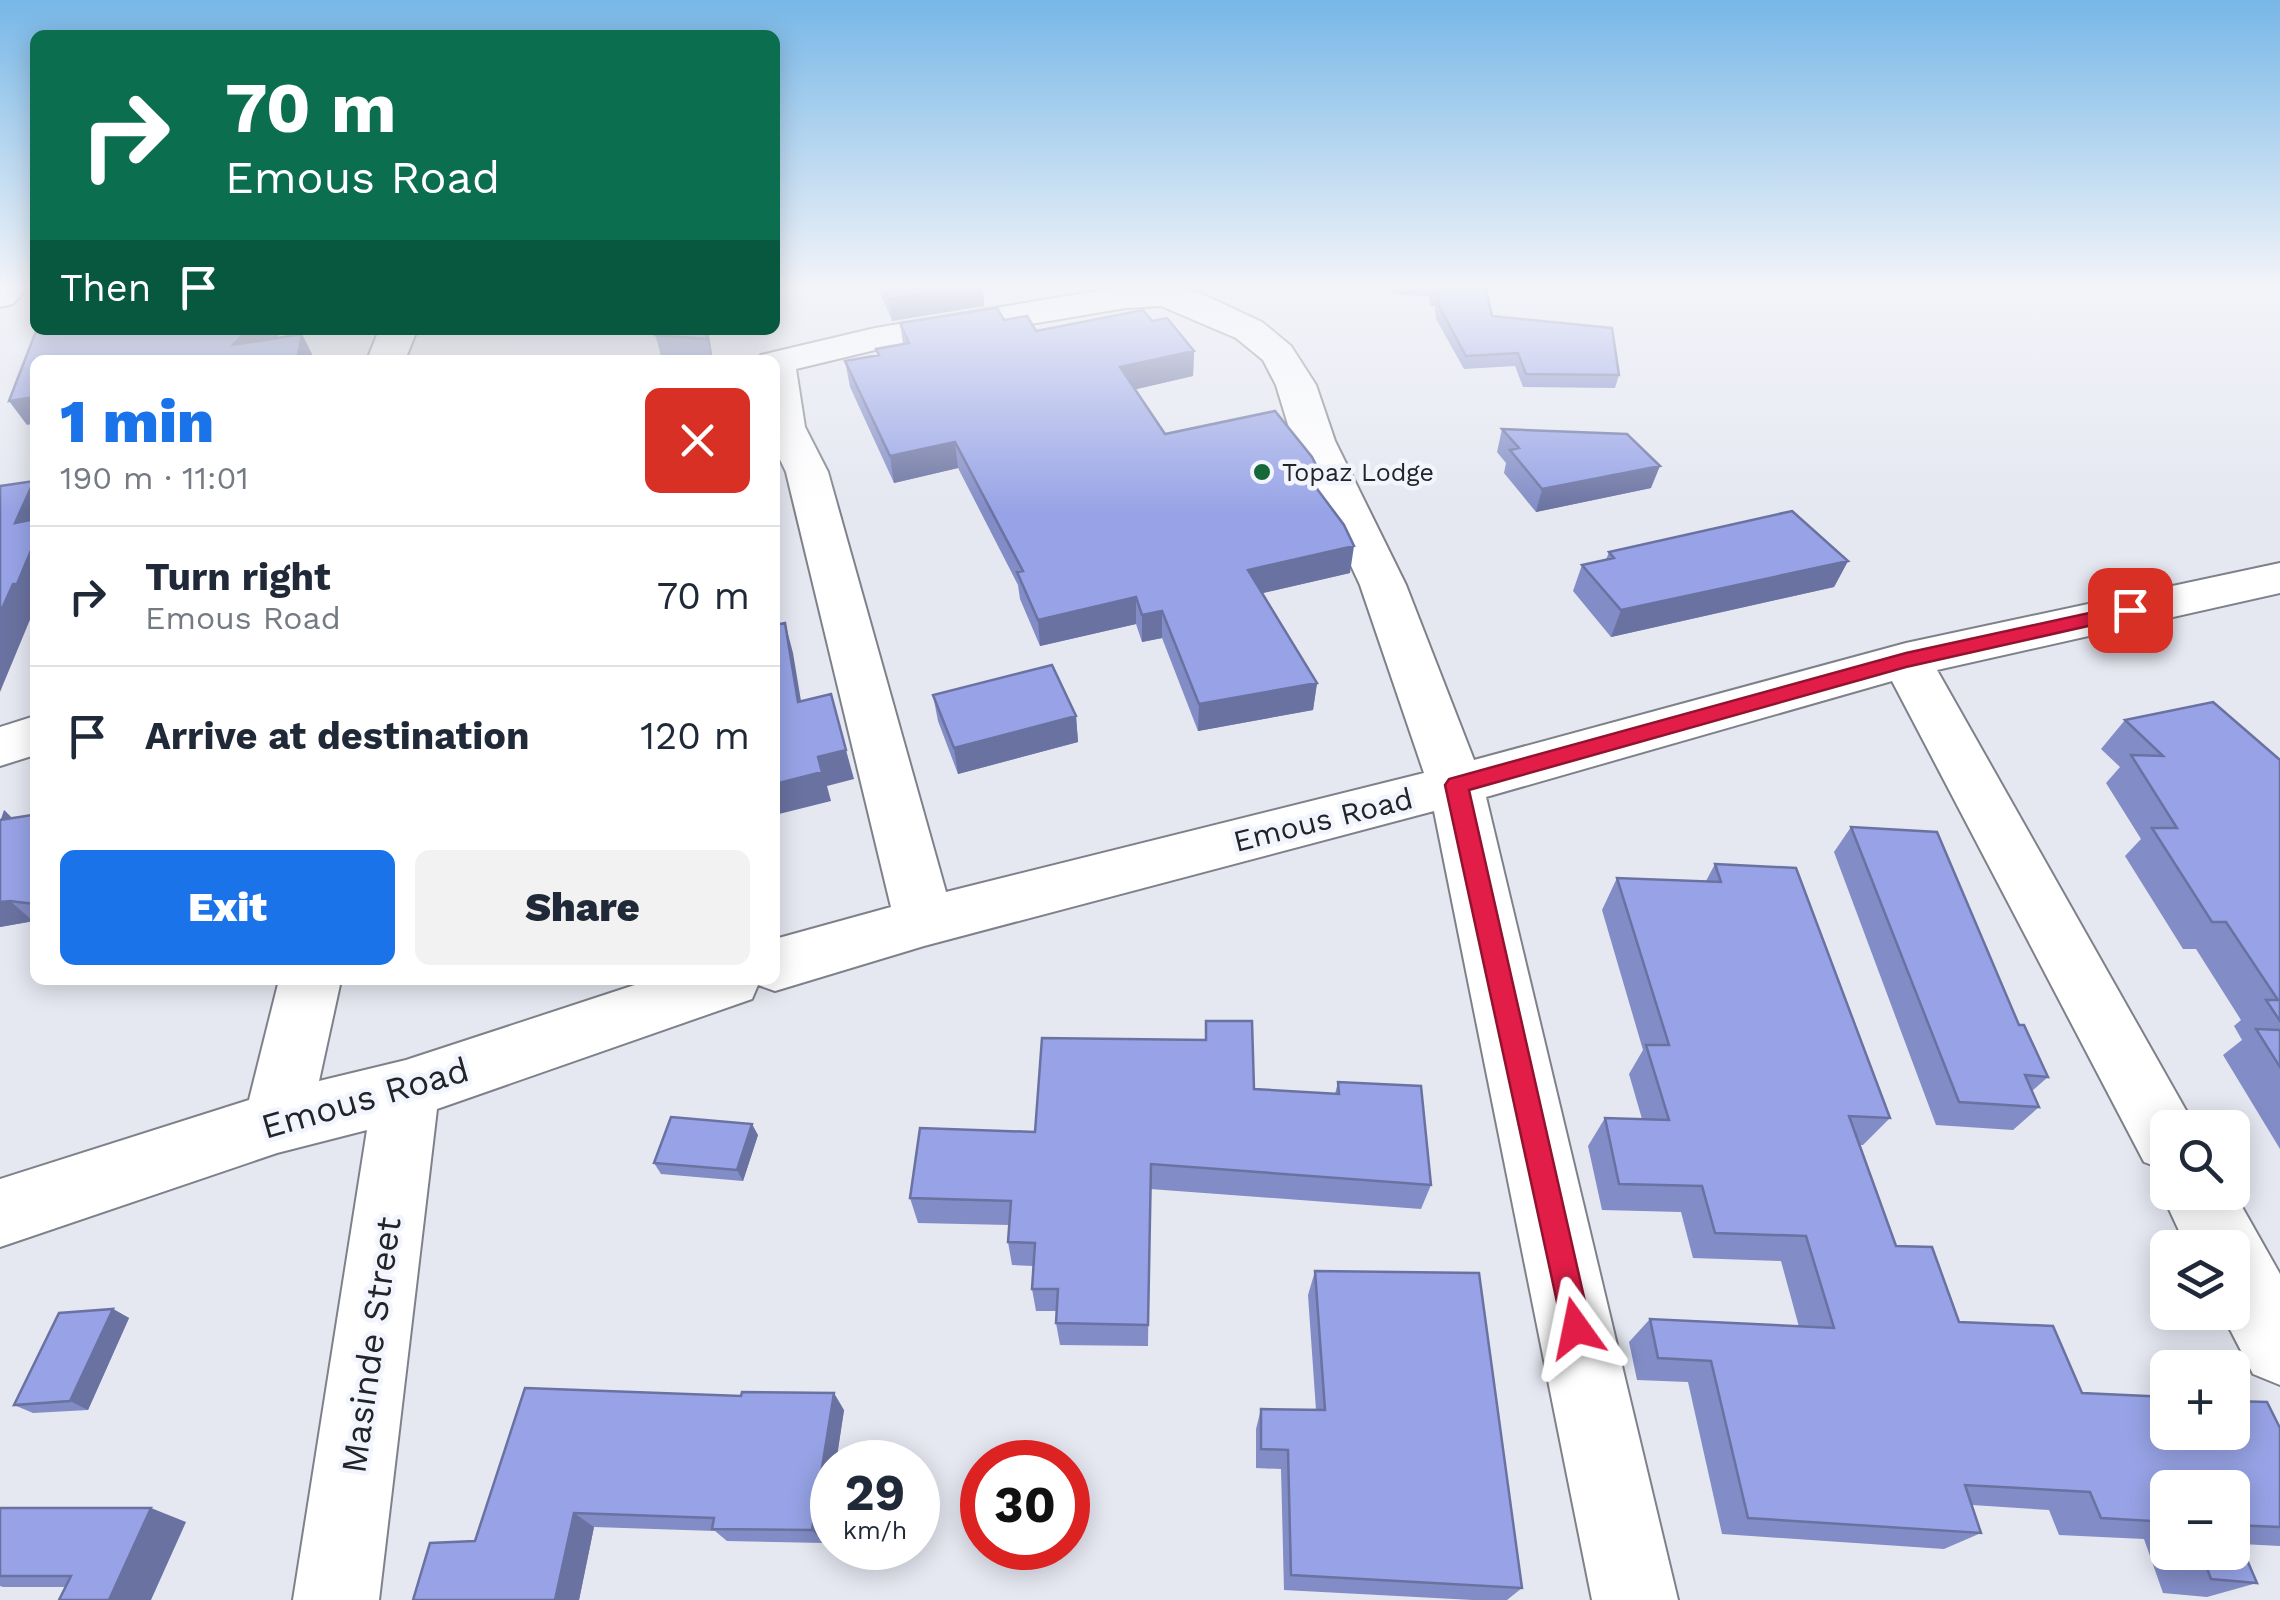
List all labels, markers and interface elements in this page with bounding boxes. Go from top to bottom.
text: 70 m [225,67,397,149]
icon: right [60,70,190,200]
text: Emous Road [225,151,500,204]
icon: arrive [171,260,226,315]
text: Then [60,266,151,310]
text: 1 min [60,386,214,457]
button: close [645,388,750,493]
place label: Topaz Lodge [1282,458,1434,487]
text: 190 m · 11:01 [60,459,249,497]
marker: Topaz Lodge [1251,461,1273,483]
text: Turn right [145,555,331,599]
pin [2088,568,2173,653]
icon: right [60,569,115,624]
text: 70 m [657,574,750,618]
icon: arrive [2103,583,2158,638]
text: Emous Road [145,599,341,637]
icon: arrive [60,709,115,764]
text: Arrive at destination [145,714,530,758]
text: 120 m [640,714,750,758]
street label: Emous Road [1230,780,1416,859]
button: Exit [60,850,395,965]
button: Share [415,850,750,965]
street label: Emous Road [256,1048,474,1148]
map controls [2150,1110,2250,1570]
button: search [2150,1110,2250,1210]
street label: Masinde Street [332,1214,410,1476]
button: layers [2150,1230,2250,1330]
position arrow [1524,1276,1628,1380]
button: + [2150,1350,2250,1450]
speed limit sign: 30 [960,1440,1090,1570]
text: 29 [845,1463,905,1522]
button: − [2150,1470,2250,1570]
text: km/h [843,1516,907,1545]

